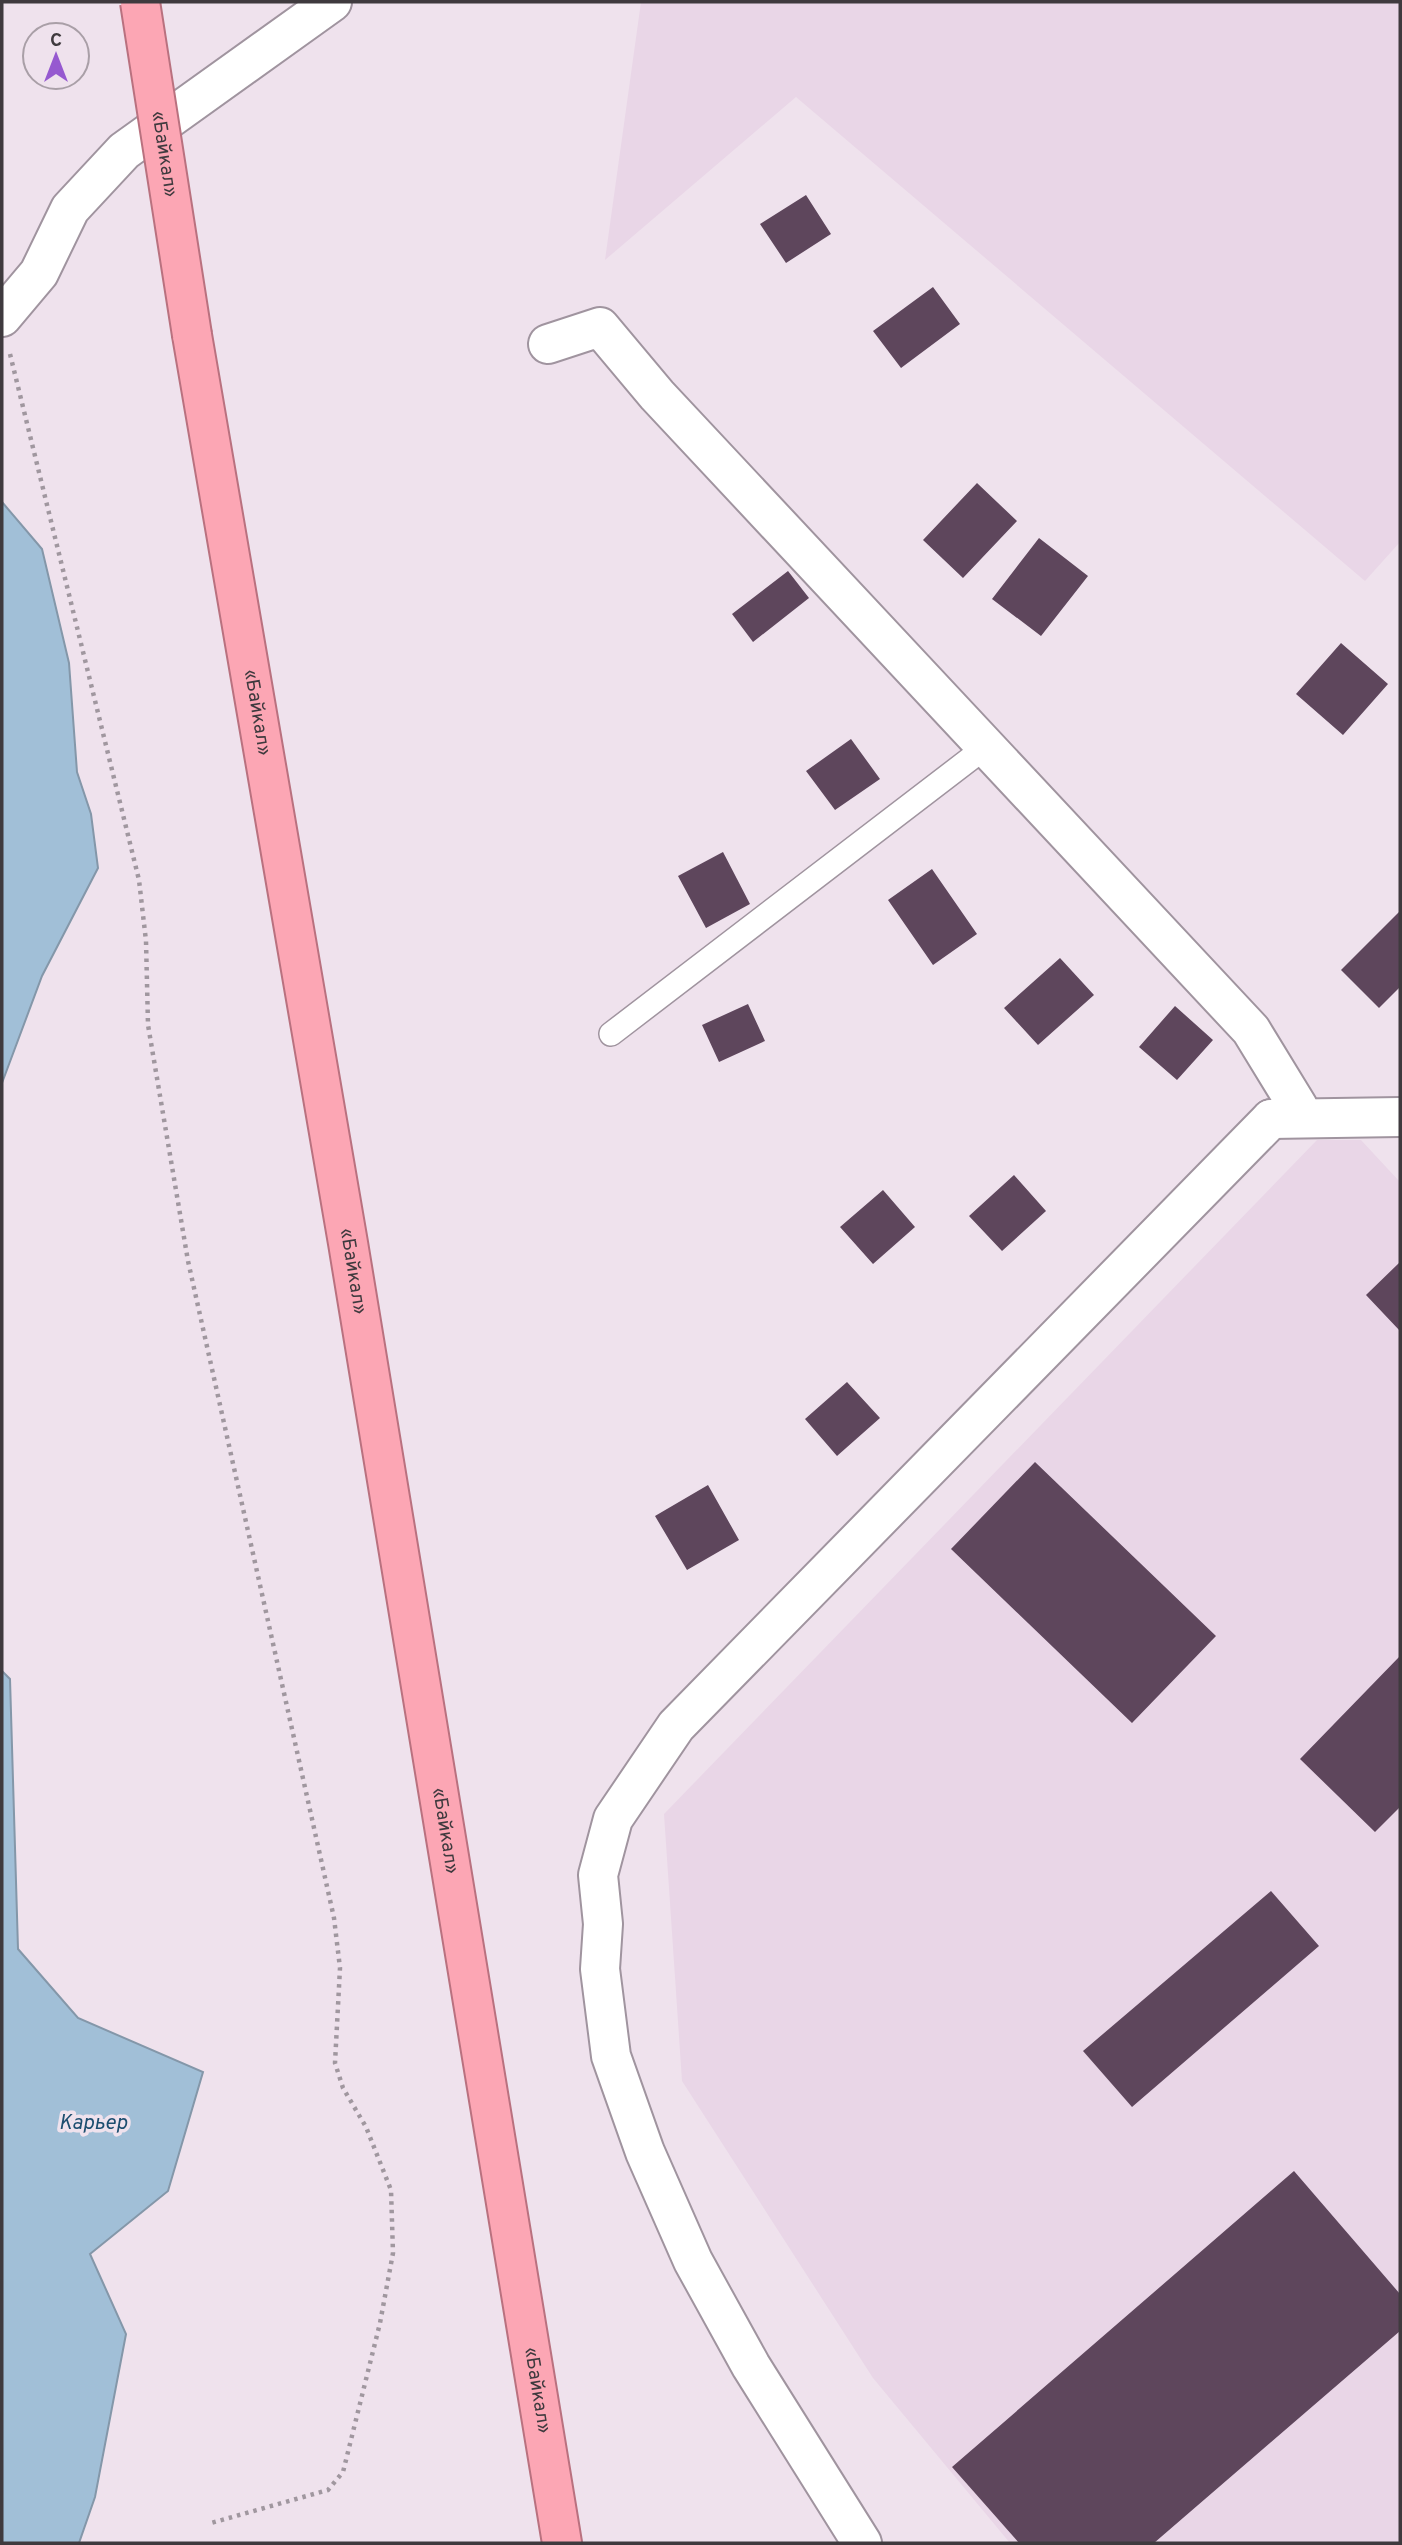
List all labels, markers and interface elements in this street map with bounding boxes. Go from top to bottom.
north arrow [21,21,91,91]
text: С [50,29,62,53]
street label: «Байкал» [145,109,182,199]
street label: «Байкал» [238,668,276,757]
street label: «Байкал» [334,1227,372,1316]
street label: «Байкал» [426,1786,464,1876]
water label: Карьер [59,2110,128,2137]
street label: «Байкал» [518,2346,556,2435]

